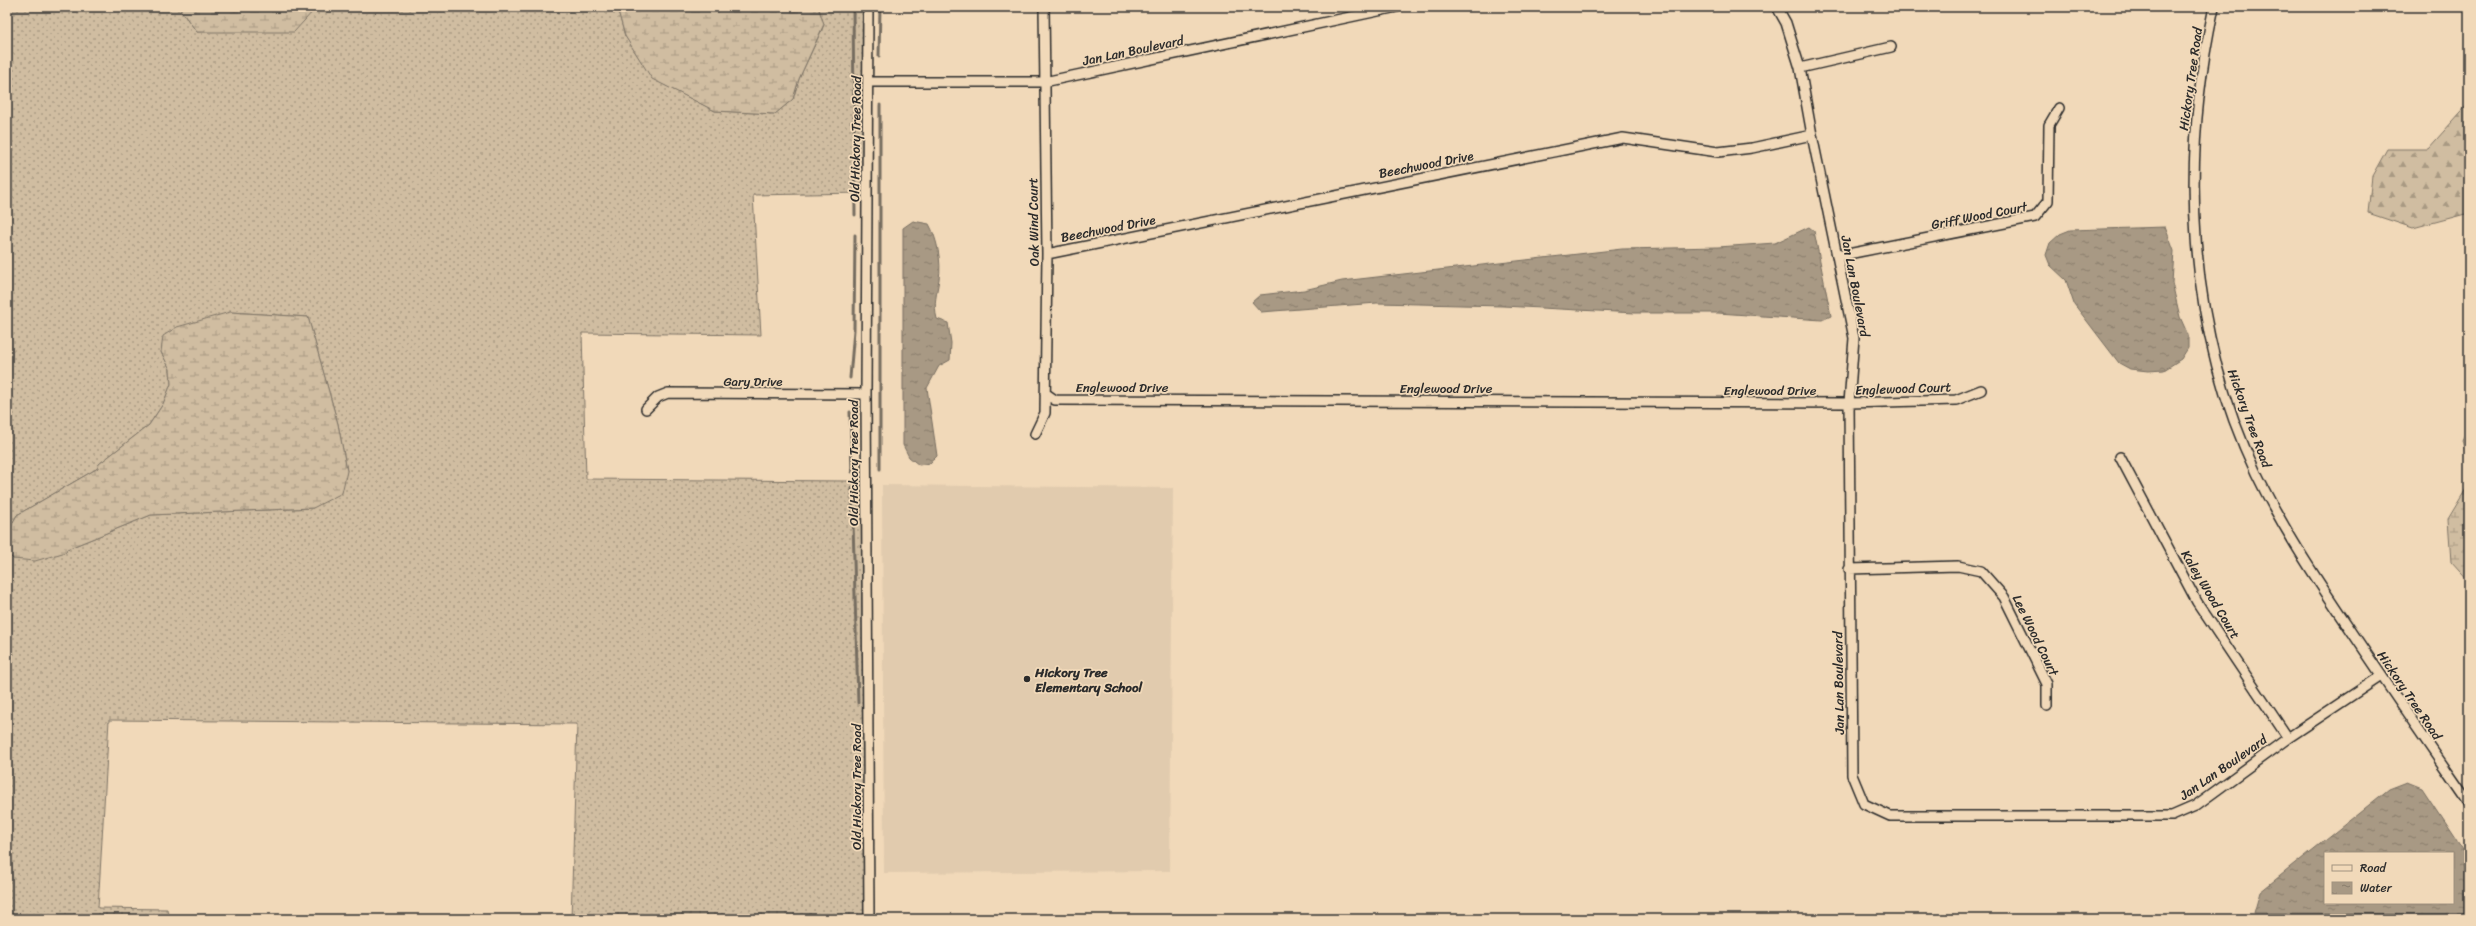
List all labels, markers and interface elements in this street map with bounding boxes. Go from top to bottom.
street label: Hickory Tree Road [2172,25,2209,132]
street label: Jan Lan Boulevard [1079,28,1187,73]
street label: Old Hickory Tree Road [843,75,868,202]
street label: Beechwood Drive [1377,144,1475,185]
street label: Oak Wind Court [1021,177,1046,266]
street label: Griff Wood Court [1929,195,2030,236]
street label: Beechwood Drive [1059,208,1157,249]
street label: Jan Lan Boulevard [1834,232,1877,340]
street label: Hickory Tree Road [2221,365,2278,472]
street label: Gary Drive [723,370,783,393]
street label: Englewood Court [1855,375,1952,402]
street label: Englewood Drive [1076,376,1169,399]
street label: Englewood Drive [1400,377,1493,400]
street label: Englewood Drive [1724,379,1817,402]
street label: Old Hickory Tree Road [842,399,865,526]
street label: Kaley Wood Court [2175,545,2247,644]
street label: Lee Wood Court [2006,591,2066,681]
street label: Jan Lan Boulevard [1826,630,1851,736]
street label: Hickory Tree Road [2371,646,2449,746]
place label: Hickory Tree Elementary School [1034,661,1144,699]
marker: Hickory Tree Elementary School [1022,674,1032,684]
street label: Old Hickory Tree Road [845,723,868,850]
street label: Jan Lan Boulevard [2174,728,2273,807]
legend [2324,852,2454,904]
text: Road [2360,857,2387,879]
text: Water [2360,877,2393,899]

